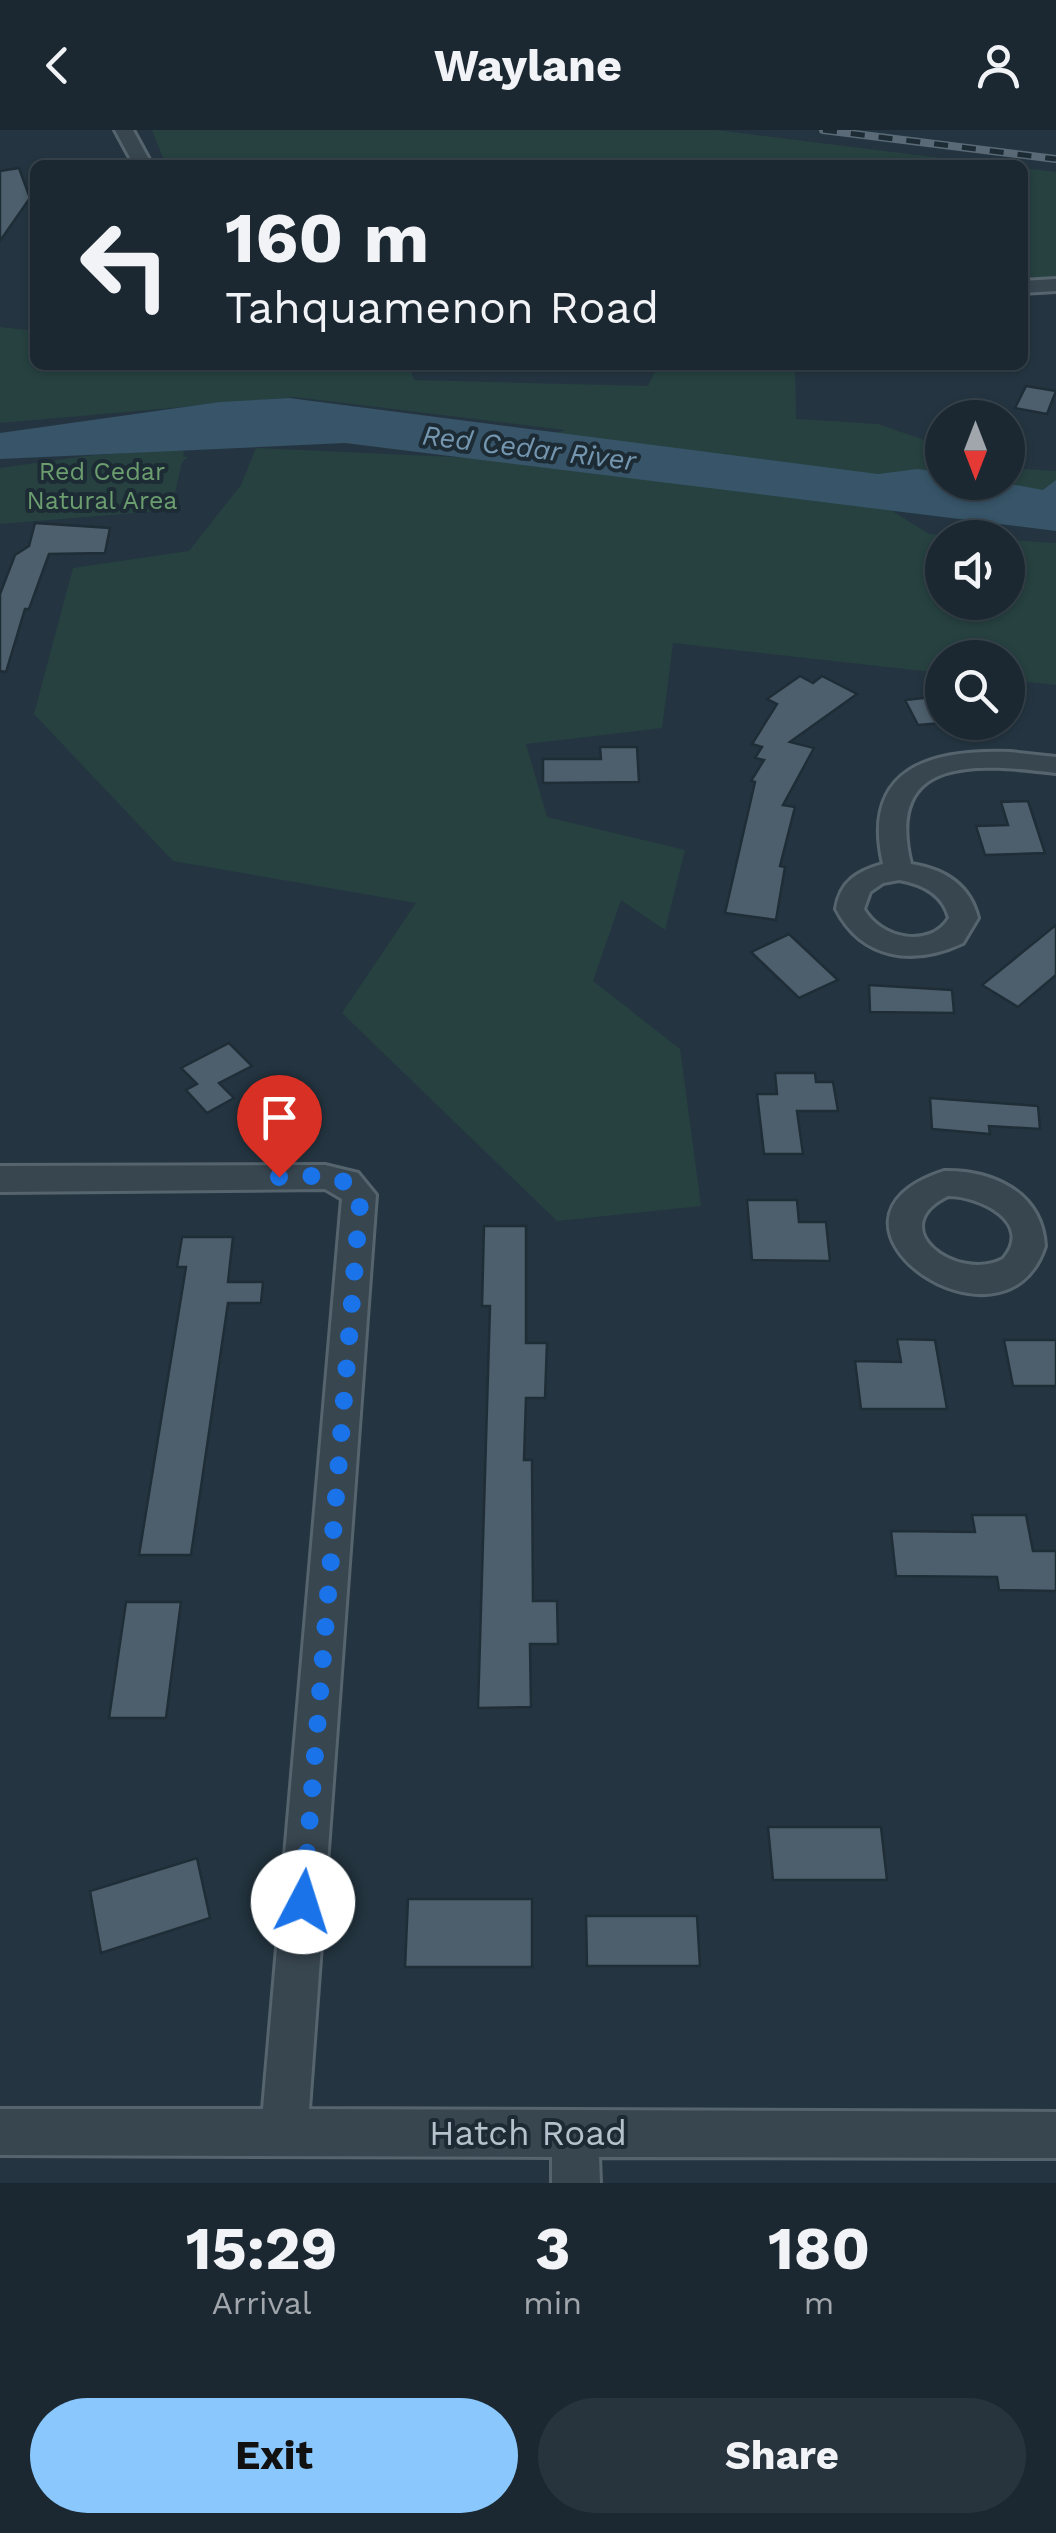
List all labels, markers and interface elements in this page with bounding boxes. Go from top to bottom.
icon: back [30,38,85,93]
icon: person [971,38,1026,93]
text: Waylane [434,39,622,92]
text: 160 m [225,197,429,279]
icon: left [60,200,190,330]
text: Tahquamenon Road [225,281,659,334]
north arrow [925,400,1025,500]
map controls [925,400,1025,740]
water label: Red Cedar River [420,419,639,478]
park label: Red Cedar Natural Area [27,457,177,515]
button: sound [925,520,1025,620]
button: search [925,640,1025,740]
pin [237,1075,322,1178]
icon: arrive [252,1090,307,1145]
position arrow [251,1850,355,1954]
street label: Hatch Road [429,2112,627,2154]
text: 15:29 [186,2213,338,2284]
text: 3 [535,2213,571,2284]
text: 180 [768,2213,870,2284]
text: Arrival [212,2284,312,2322]
text: min [523,2284,582,2322]
text: m [804,2284,834,2322]
button: Exit [30,2398,518,2513]
button: Share [538,2398,1026,2513]

